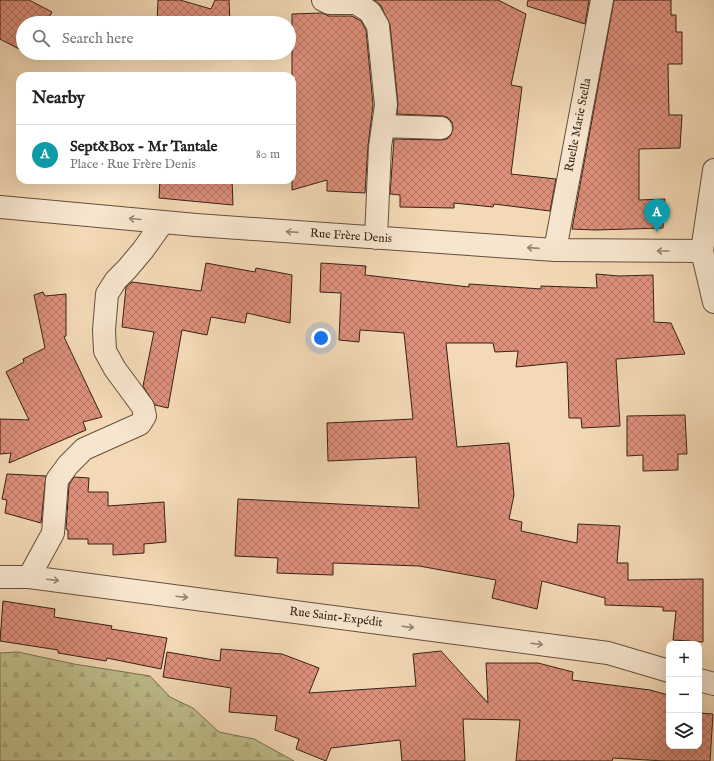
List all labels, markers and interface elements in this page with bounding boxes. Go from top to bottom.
search box [16,16,296,60]
icon: search [30,27,52,49]
text: Search here [62,29,133,48]
street label: Ruelle Marie Stella [562,76,595,173]
text: Nearby [32,88,85,109]
text: Sept&Box - Mr Tantale [70,137,217,156]
text: A [41,146,49,163]
text: 80 m [256,146,280,163]
text: Place · Rue Frère Denis [70,156,196,173]
pin: A [644,199,670,232]
one-way arrow [129,216,142,223]
street label: Rue Frère Denis [309,226,393,246]
one-way arrow [286,228,299,235]
one-way arrow [527,245,540,252]
one-way arrow [657,247,670,255]
your location [311,328,331,348]
one-way arrow [46,576,59,584]
one-way arrow [175,593,188,601]
street label: Rue Saint-Expédit [288,604,384,631]
one-way arrow [401,623,414,631]
one-way arrow [530,640,543,648]
map controls [666,641,702,749]
button: + [666,641,702,677]
button: − [666,677,702,713]
button: layers [666,713,702,749]

